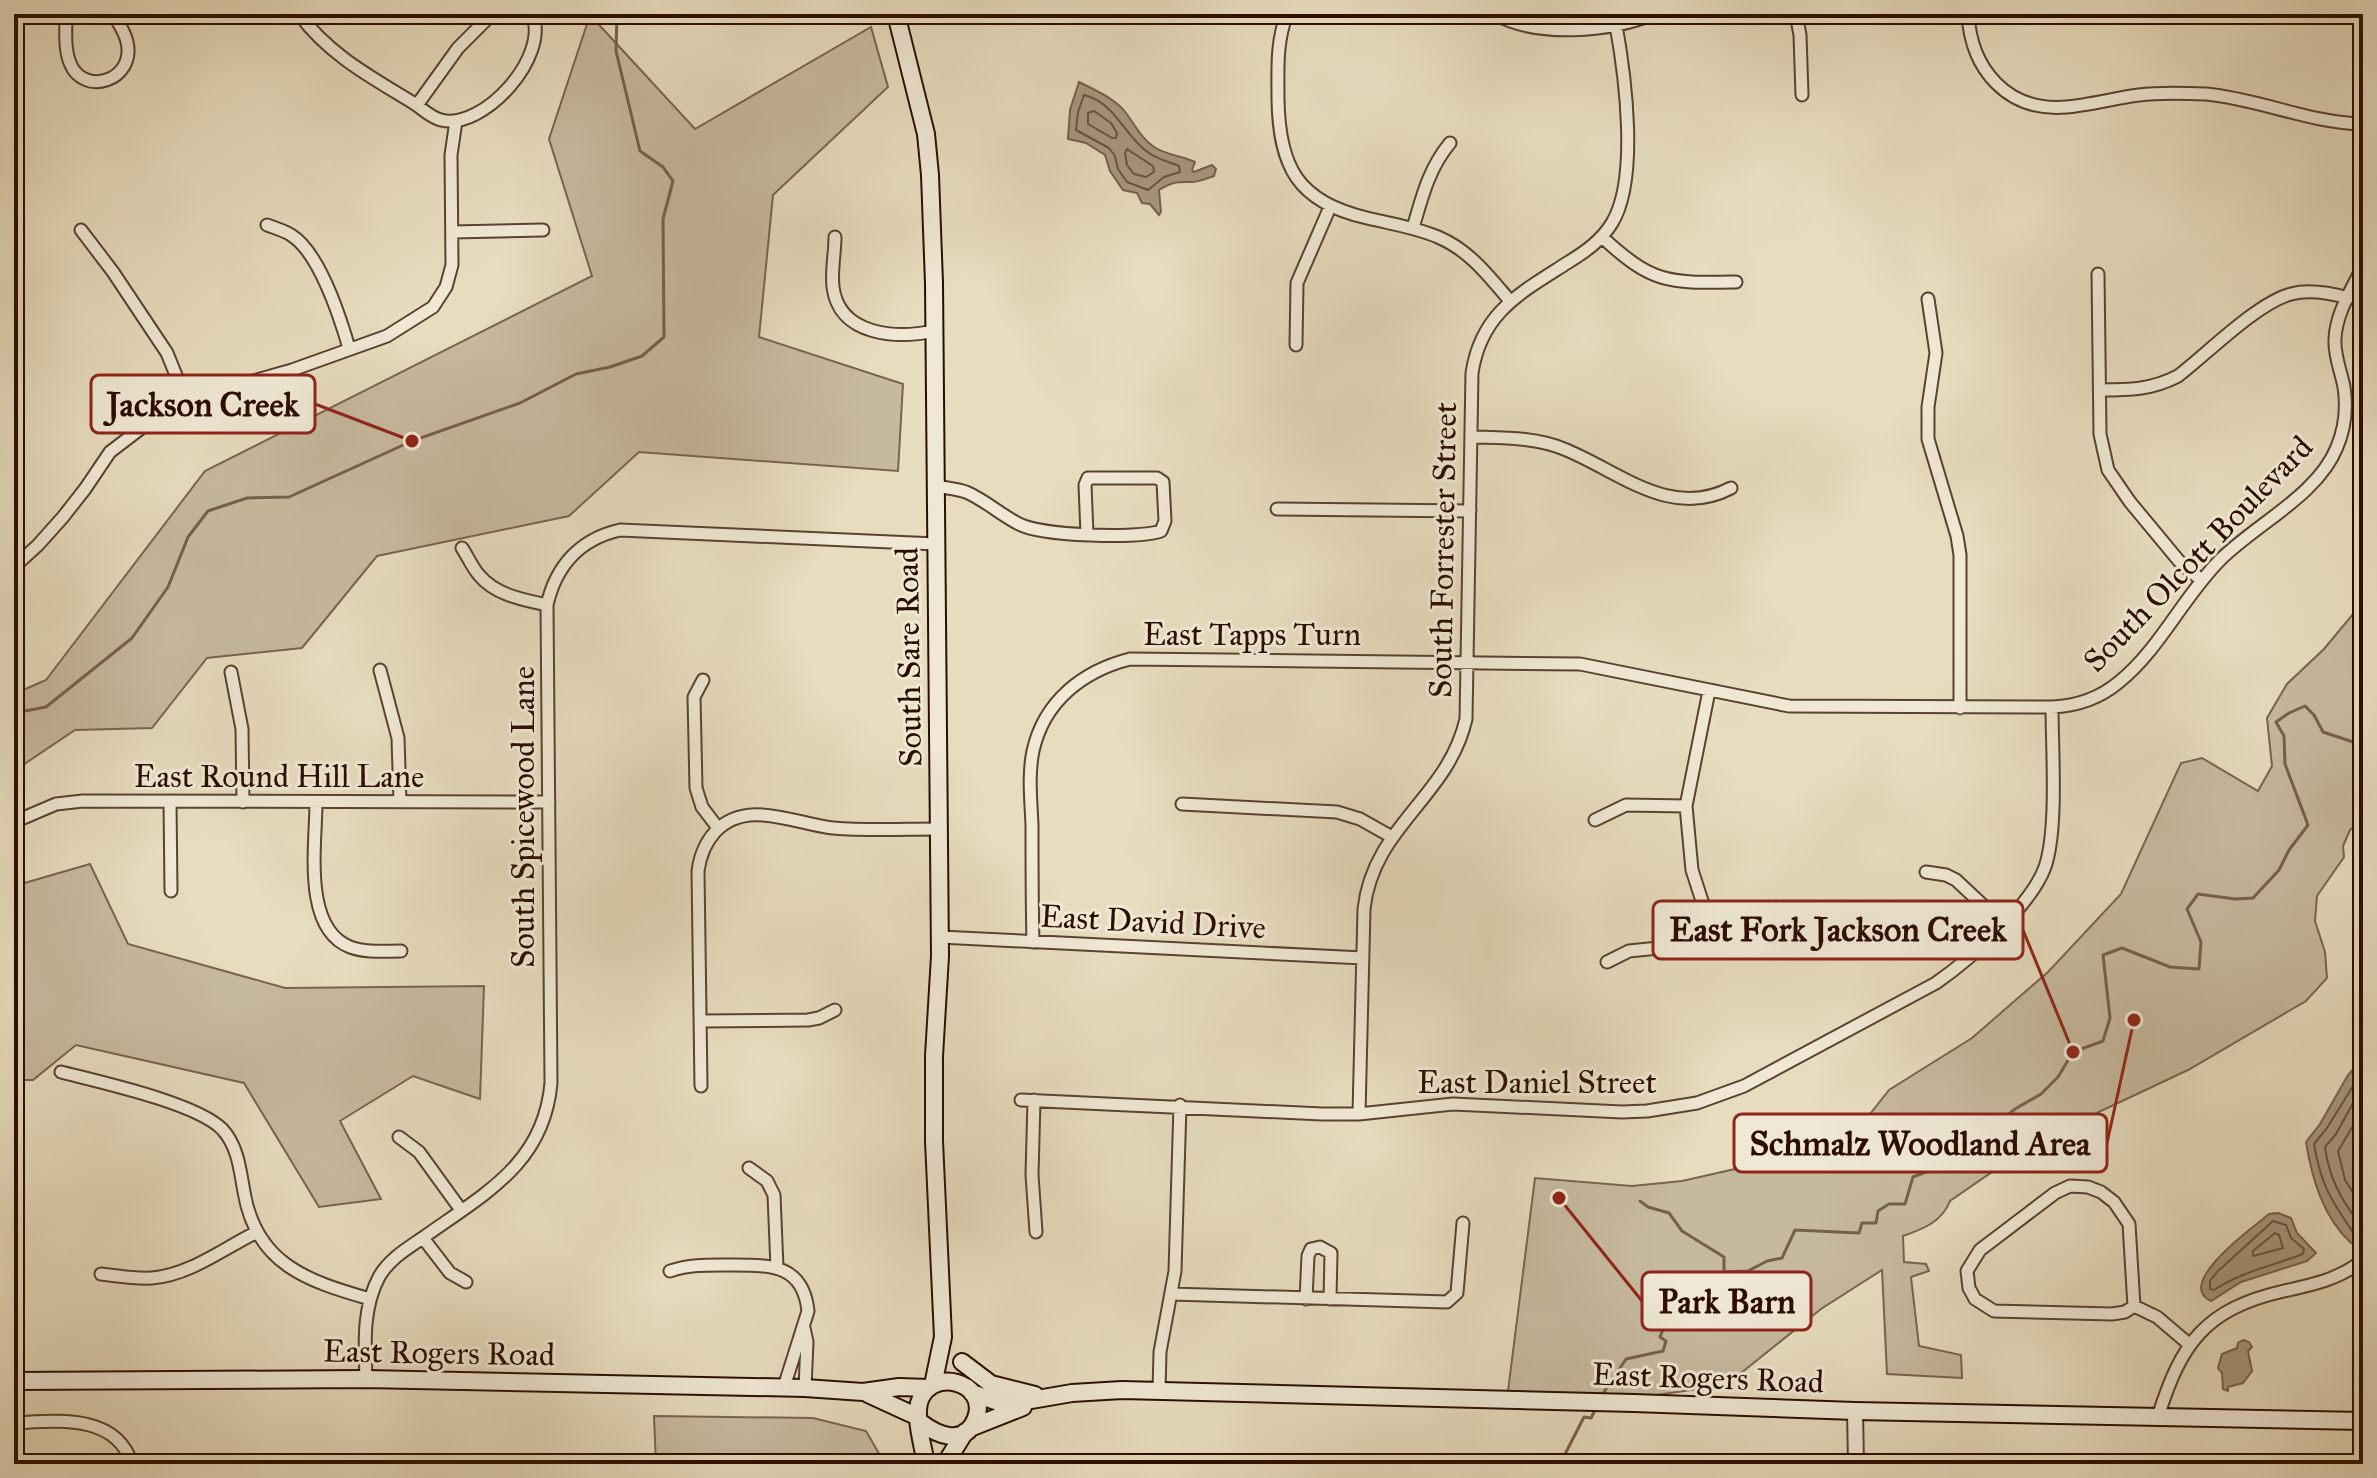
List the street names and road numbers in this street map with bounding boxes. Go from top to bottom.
street label: South Forrester Street [1421,402,1465,698]
street label: South Olcott Boulevard [2075,428,2321,680]
street label: South Sare Road [888,547,930,767]
street label: East Tapps Turn [1143,615,1361,654]
street label: South Spicewood Lane [504,666,543,968]
street label: East Round Hill Lane [134,757,424,796]
street label: East David Drive [1039,897,1267,947]
street label: East Daniel Street [1417,1063,1657,1102]
street label: East Rogers Road [323,1331,555,1375]
street label: East Rogers Road [1591,1354,1825,1402]

